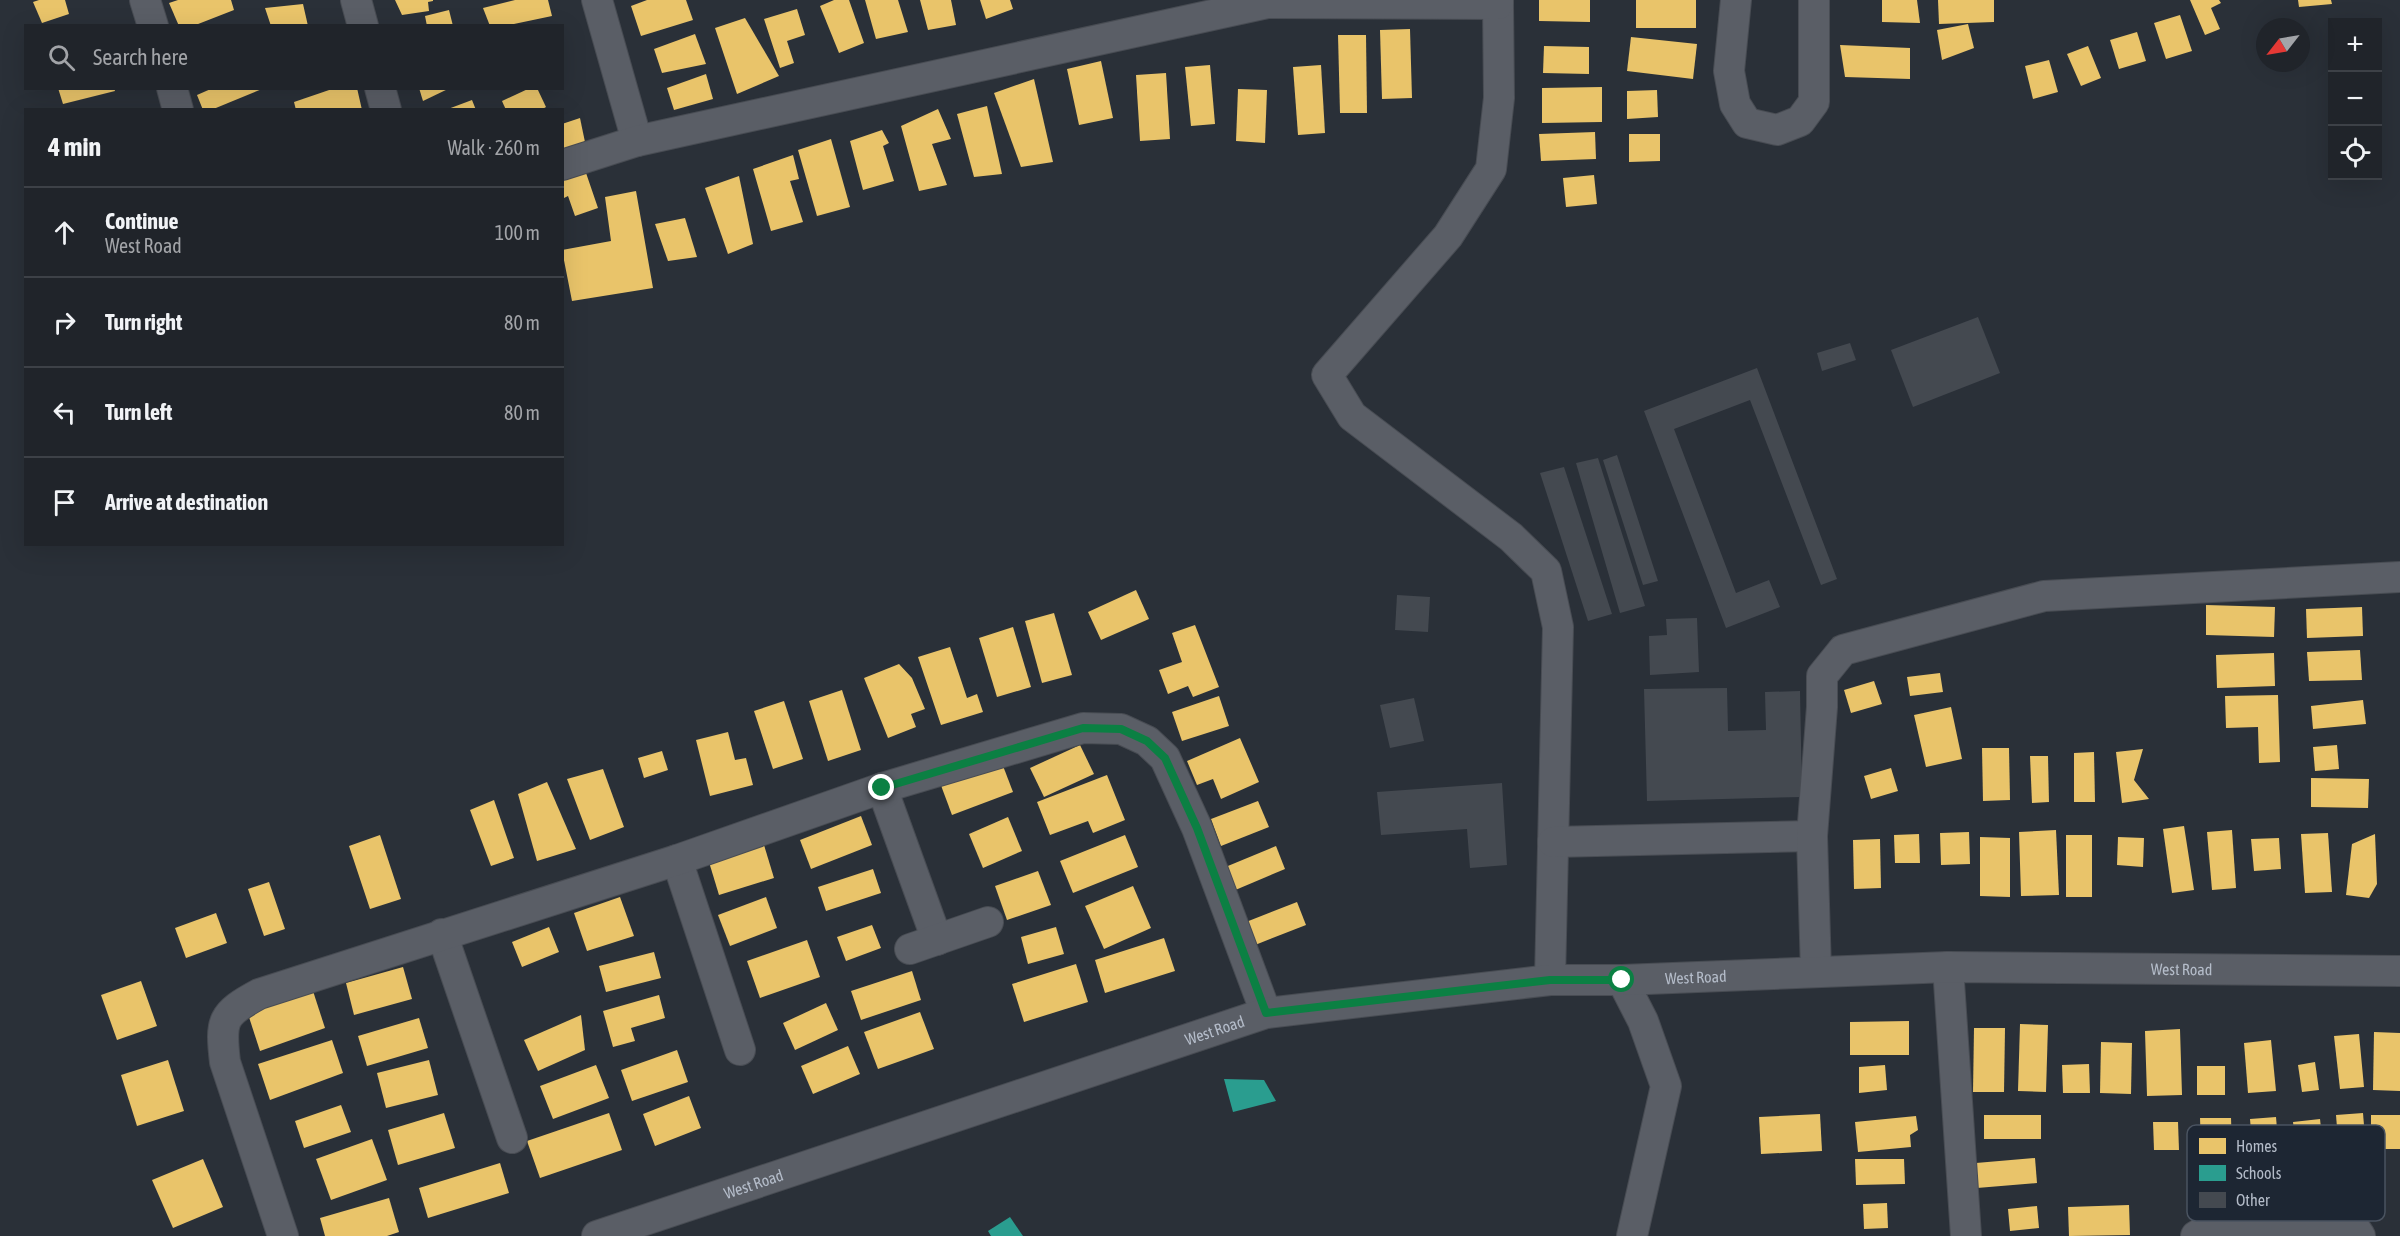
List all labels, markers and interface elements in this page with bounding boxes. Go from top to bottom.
north arrow [2256,18,2310,72]
map controls [2328,18,2382,180]
button: + [2328,18,2382,72]
search box [24,24,564,90]
icon: search [45,41,78,74]
text: Search here [93,44,188,70]
button: − [2328,72,2382,126]
button: locate [2328,126,2382,180]
text: 4 min [48,132,101,162]
text: Walk · 260 m [448,136,540,159]
text: Continue [105,208,179,234]
icon: ahead [48,216,81,249]
text: 100 m [495,221,540,244]
text: West Road [105,234,182,257]
icon: right [48,306,81,339]
text: Turn right [105,309,182,335]
text: 80 m [504,311,540,334]
icon: left [48,396,81,429]
text: Turn left [105,399,172,425]
text: 80 m [504,401,540,424]
icon: arrive [48,486,81,519]
text: Arrive at destination [105,489,268,515]
route end [868,774,894,800]
street label: West Road [2151,960,2212,978]
route start [1608,966,1634,992]
street label: West Road [1665,967,1727,987]
street label: West Road [1183,1012,1247,1048]
legend [2187,1125,2385,1221]
text: Homes [2236,1137,2278,1155]
text: Schools [2236,1164,2282,1182]
street label: West Road [722,1166,786,1202]
text: Other [2236,1191,2270,1209]

